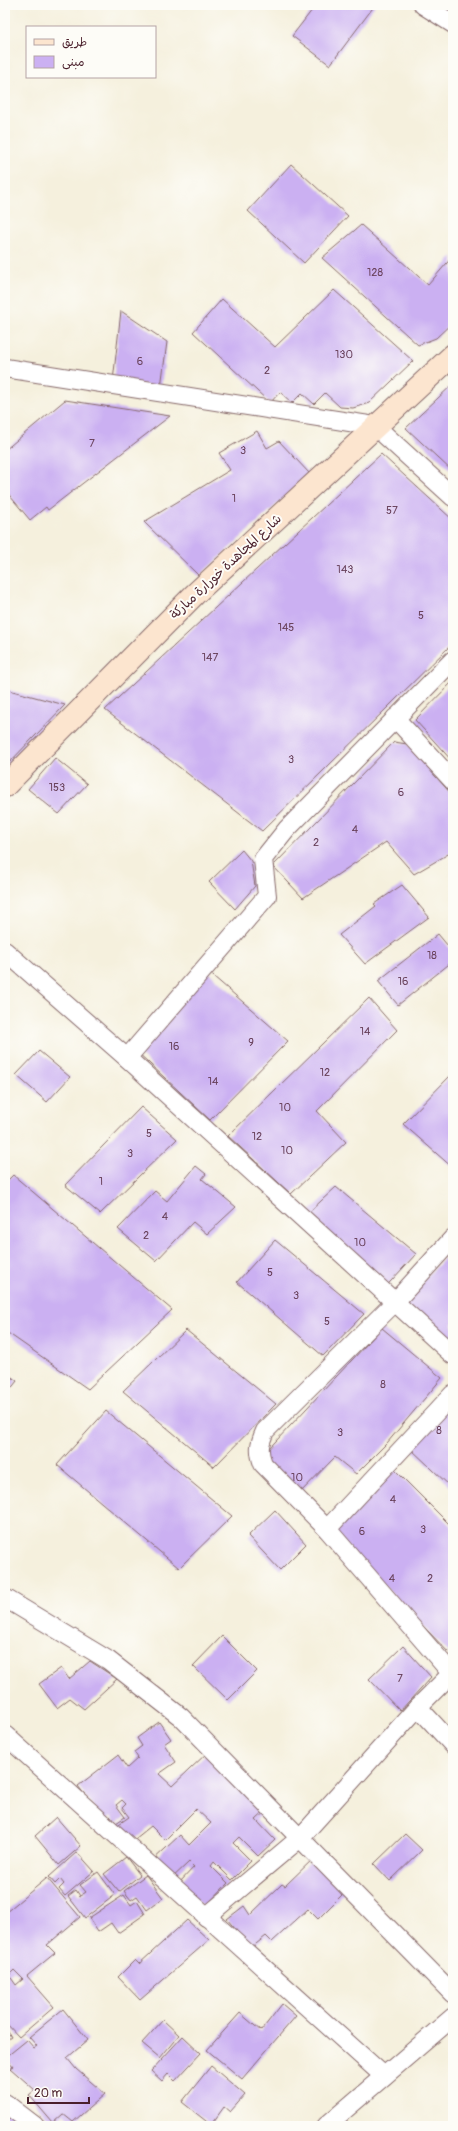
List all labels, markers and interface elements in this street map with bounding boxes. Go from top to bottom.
legend [26,26,156,78]
text: طريق [62,35,87,50]
text: مبنى [62,55,85,70]
house number: 128 [367,266,383,279]
house number: 130 [335,348,353,361]
house number: 6 [137,355,143,368]
house number: 2 [264,364,270,377]
house number: 7 [89,437,95,450]
house number: 3 [240,444,246,457]
house number: 1 [232,492,236,505]
house number: 57 [386,504,398,517]
street label: شارع المجاهدة خورارة مباركة [167,511,285,623]
house number: 143 [337,563,353,576]
house number: 5 [418,609,424,622]
house number: 145 [278,621,294,634]
house number: 147 [202,651,218,664]
house number: 3 [288,753,294,766]
house number: 153 [49,781,65,794]
house number: 6 [398,786,404,799]
house number: 4 [352,823,359,836]
house number: 2 [313,836,319,849]
house number: 18 [427,949,437,962]
house number: 16 [398,975,408,988]
house number: 14 [360,1025,371,1038]
house number: 9 [248,1036,254,1049]
house number: 16 [169,1040,179,1053]
house number: 12 [320,1066,330,1079]
house number: 14 [208,1075,219,1088]
house number: 10 [279,1101,291,1114]
house number: 5 [146,1127,152,1140]
house number: 12 [252,1130,262,1143]
house number: 10 [281,1144,293,1157]
house number: 3 [127,1147,133,1160]
house number: 1 [99,1175,103,1188]
house number: 4 [162,1210,169,1223]
house number: 2 [143,1229,149,1242]
house number: 10 [354,1236,366,1249]
house number: 5 [267,1266,273,1279]
house number: 3 [293,1289,299,1302]
house number: 5 [324,1315,330,1328]
house number: 8 [380,1378,386,1391]
house number: 8 [436,1424,442,1437]
house number: 3 [337,1426,343,1439]
house number: 10 [291,1471,303,1484]
house number: 4 [390,1493,397,1506]
house number: 3 [420,1523,426,1536]
house number: 6 [359,1525,365,1538]
house number: 4 [389,1572,396,1585]
house number: 2 [427,1572,433,1585]
house number: 7 [397,1672,403,1685]
scale bar [28,2079,89,2105]
text: 20 m [34,2086,63,2101]

